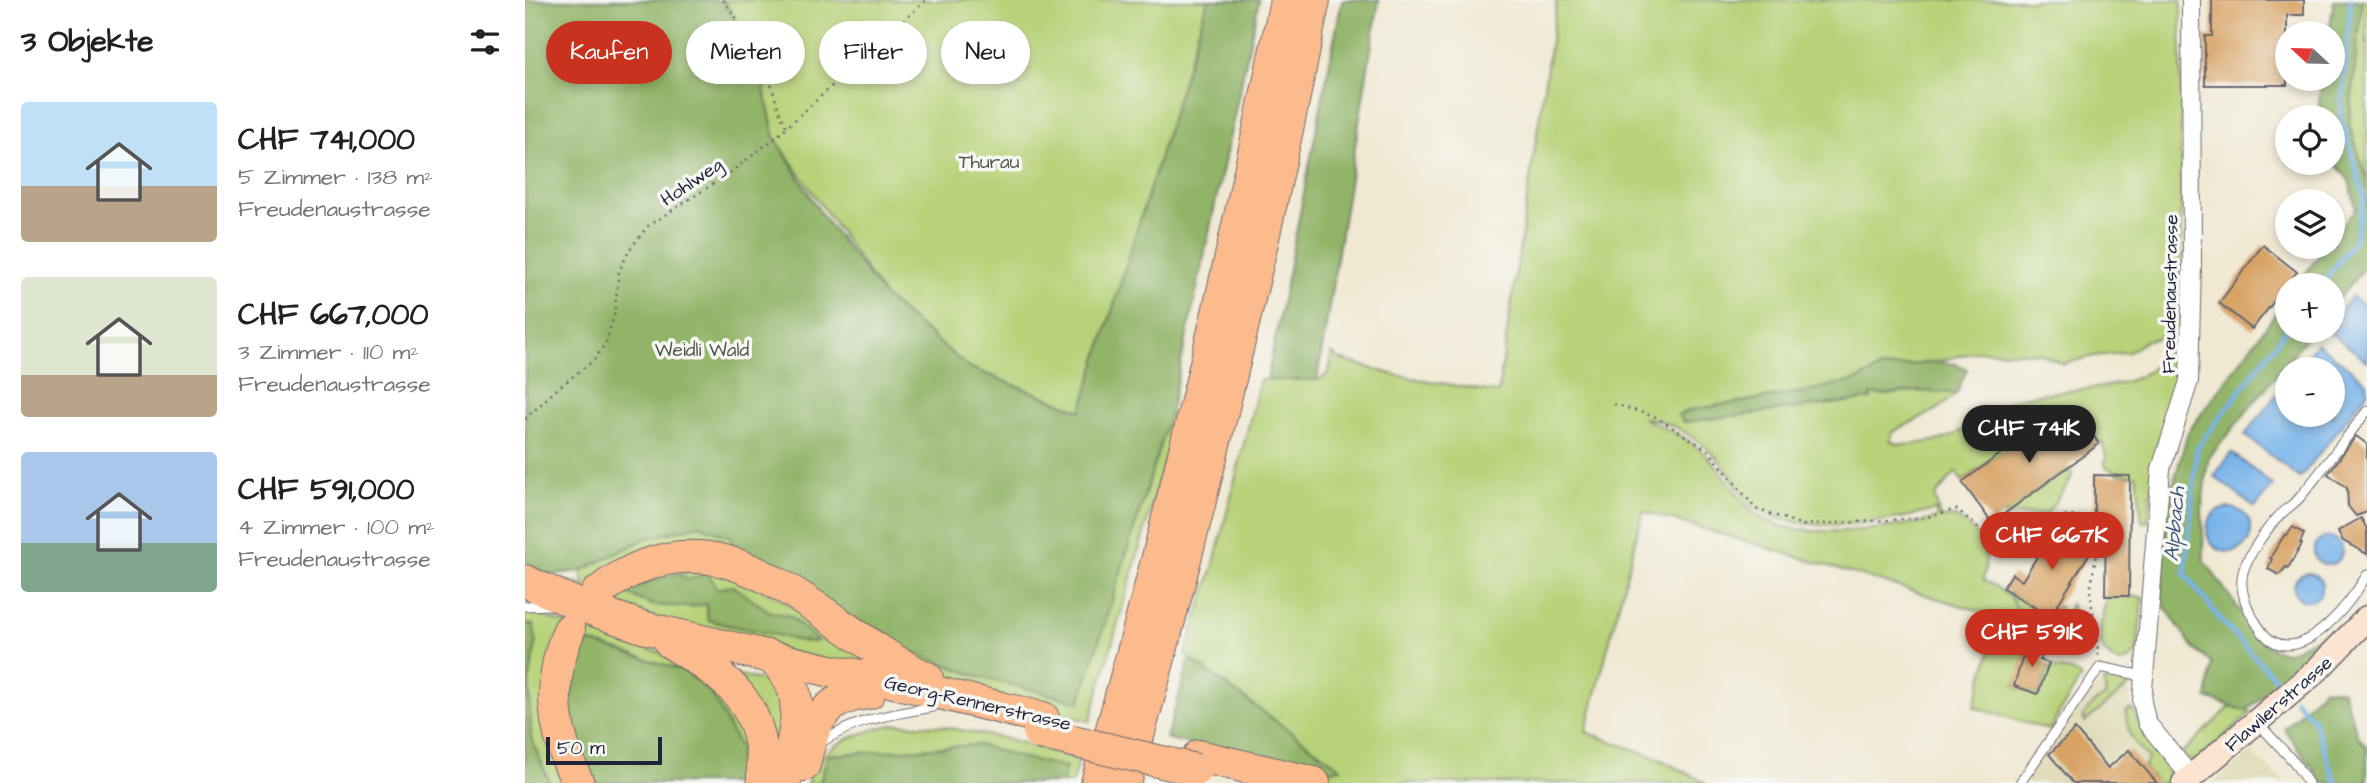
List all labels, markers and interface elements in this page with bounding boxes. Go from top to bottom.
text: 3 Objekte [21,21,154,63]
chip: Kaufen [546,21,672,84]
chip: Mieten [686,21,805,84]
chip: Filter [819,21,927,84]
chip: Neu [941,21,1030,84]
north arrow [2275,21,2345,91]
map controls [2275,21,2345,427]
icon: filters [466,23,504,61]
button: locate [2275,105,2345,175]
text: CHF 741,000 [238,119,415,161]
icon: home [77,130,161,214]
park label: Thurau [959,149,1020,176]
street label: Hohlweg [655,151,729,214]
text: 5 Zimmer · 138 m² [238,161,433,193]
button: layers [2275,189,2345,259]
text: Freudenaustrasse [238,193,431,225]
street label: Freudenaustrasse [2156,214,2185,374]
button: + [2275,273,2345,343]
text: CHF 667,000 [238,294,428,336]
icon: home [77,305,161,389]
text: 3 Zimmer · 110 m² [238,336,419,368]
park label: Weidli Wald [655,337,750,364]
button: − [2275,357,2345,427]
text: Freudenaustrasse [238,368,431,400]
pin: CHF 741K [1957,406,2101,465]
text: CHF 741K [1978,412,2080,444]
text: CHF 591,000 [238,469,414,511]
icon: home [77,480,161,564]
water label: Alpbach [2157,484,2192,562]
text: 4 Zimmer · 100 m² [238,511,435,543]
pin: CHF 667K [1980,512,2124,572]
text: CHF 667K [1996,519,2108,551]
text: Freudenaustrasse [238,543,431,575]
pin: CHF 591K [1960,610,2104,669]
text: CHF 591K [1981,616,2083,648]
street label: Flawilerstrasse [2219,650,2339,758]
street label: Georg-Rennerstrasse [882,669,1074,739]
scale bar [546,734,661,766]
text: 50 m [557,735,605,762]

